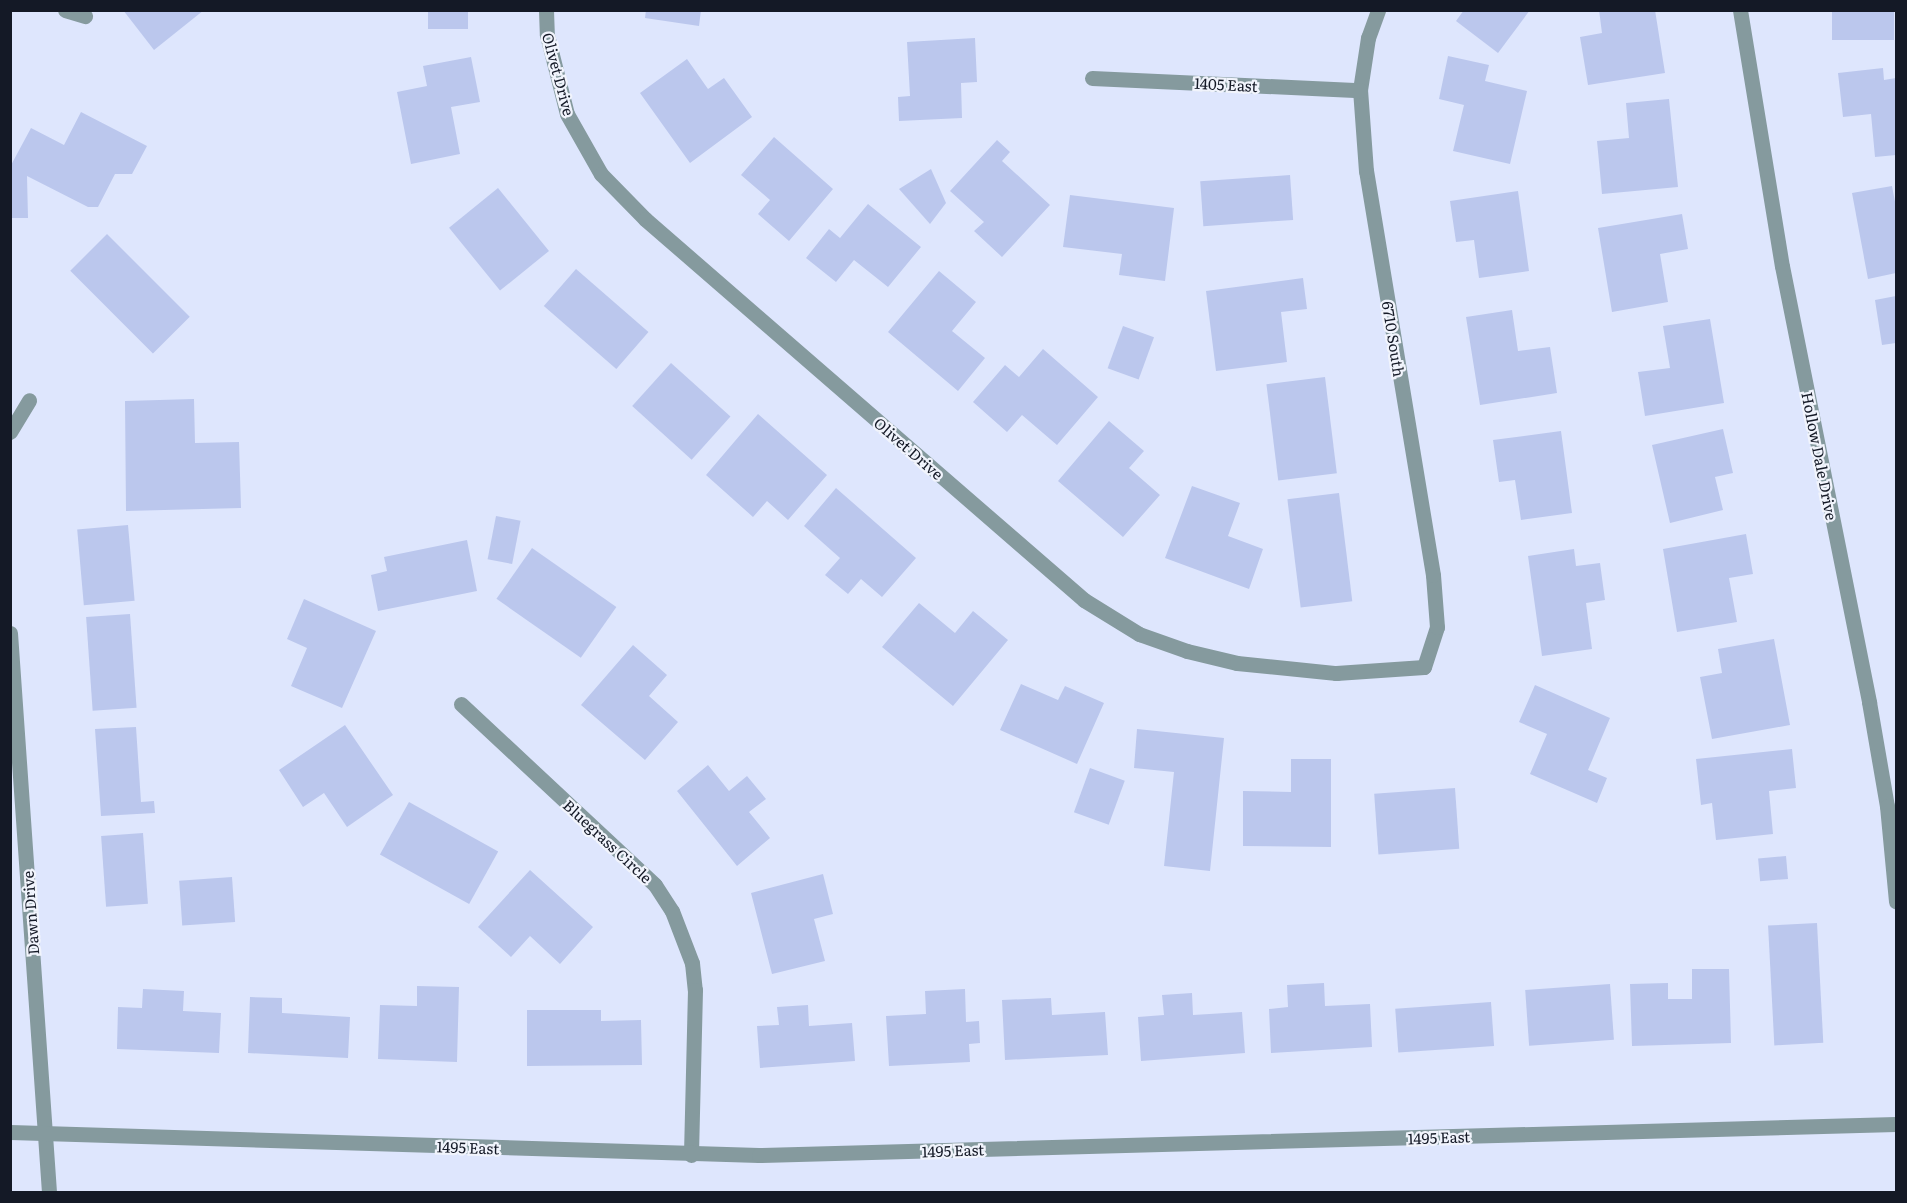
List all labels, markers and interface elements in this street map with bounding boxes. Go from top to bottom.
street label: Olivet Drive [539,30,579,118]
street label: 1405 East [1194,73,1258,95]
street label: 6710 South [1379,300,1409,378]
street label: Hollow Dale Drive [1799,390,1841,522]
street label: Olivet Drive [871,413,947,483]
street label: Bluegrass Circle [560,795,656,887]
street label: Dawn Drive [18,870,42,956]
street label: 1495 East [1407,1127,1471,1147]
street label: 1495 East [436,1137,500,1157]
street label: 1495 East [921,1140,985,1160]

